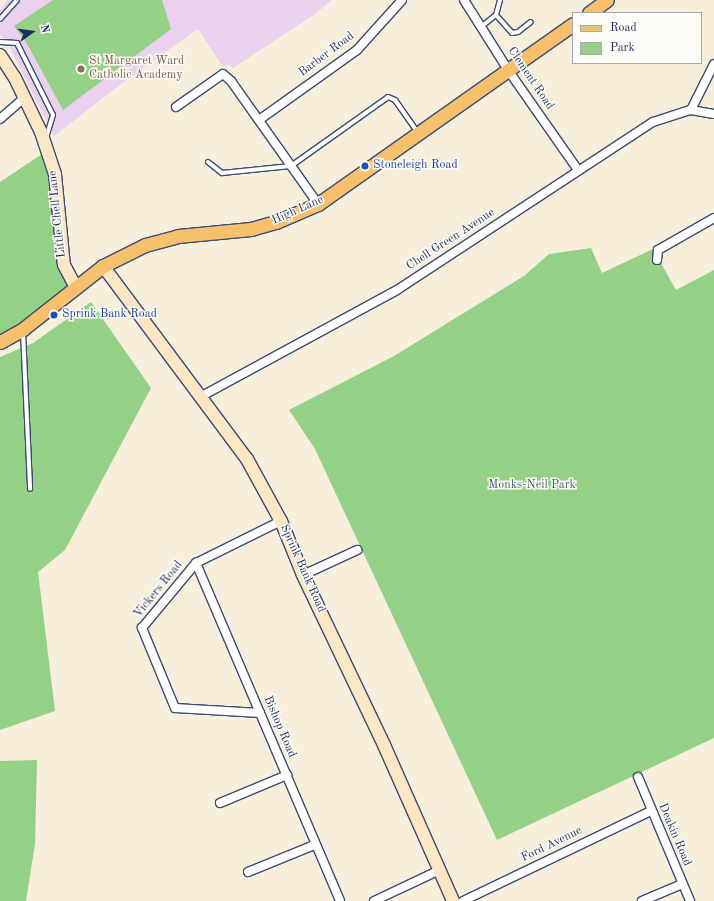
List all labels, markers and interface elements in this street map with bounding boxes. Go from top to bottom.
north arrow [12,12,52,52]
legend [572,12,702,64]
text: Road [610,22,637,34]
text: N [38,24,50,34]
street label: Barber Road [296,29,358,81]
text: Park [610,42,635,54]
street label: Clement Road [504,45,556,113]
place label: St Margaret Ward Catholic Academy [89,55,184,83]
marker: St Margaret Ward Catholic Academy [76,64,86,74]
place label: Stoneleigh Road [373,159,458,173]
marker: Stoneleigh Road [360,161,370,171]
street label: Little Chell Lane [46,170,70,258]
street label: High Lane [270,193,326,229]
street label: Chell Green Avenue [404,206,498,274]
place label: Sprink Bank Road [62,308,157,322]
marker: Sprink Bank Road [49,310,59,320]
park label: Monks-Neil Park [488,479,576,493]
street label: Sprink Bank Road [276,523,328,615]
street label: Vickers Road [132,559,186,621]
street label: Bishop Road [260,694,298,760]
street label: Deakin Road [654,801,694,869]
street label: Ford Avenue [519,824,585,866]

